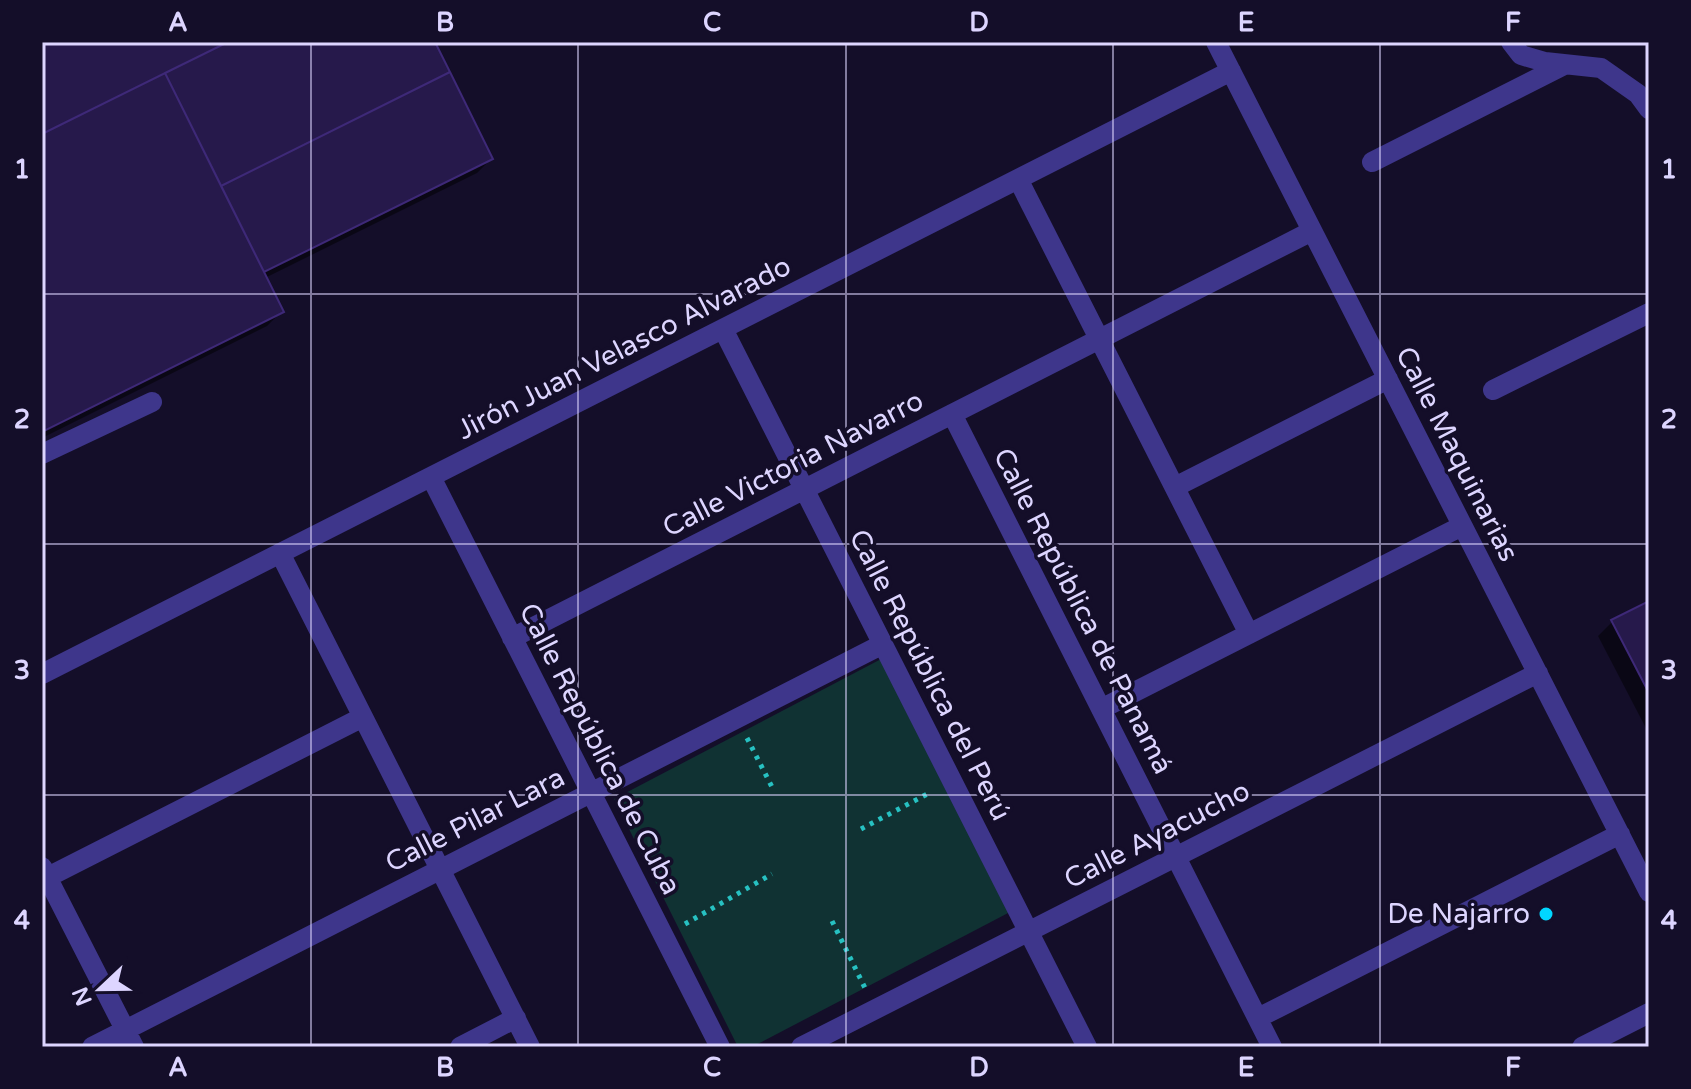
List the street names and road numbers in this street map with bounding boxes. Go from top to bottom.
street label: Jirón Juan Velasco Alvarado [451,249,797,447]
street label: Calle Maquinarias [1388,341,1526,567]
street label: Calle Victoria Navarro [657,383,929,545]
street label: Calle República de Panamá [986,442,1180,780]
street label: Calle República del Perú [842,524,1018,826]
street label: Calle República de Cuba [512,598,688,900]
street label: Calle Pilar Lara [380,760,570,880]
street label: Calle Ayacucho [1059,774,1255,896]

